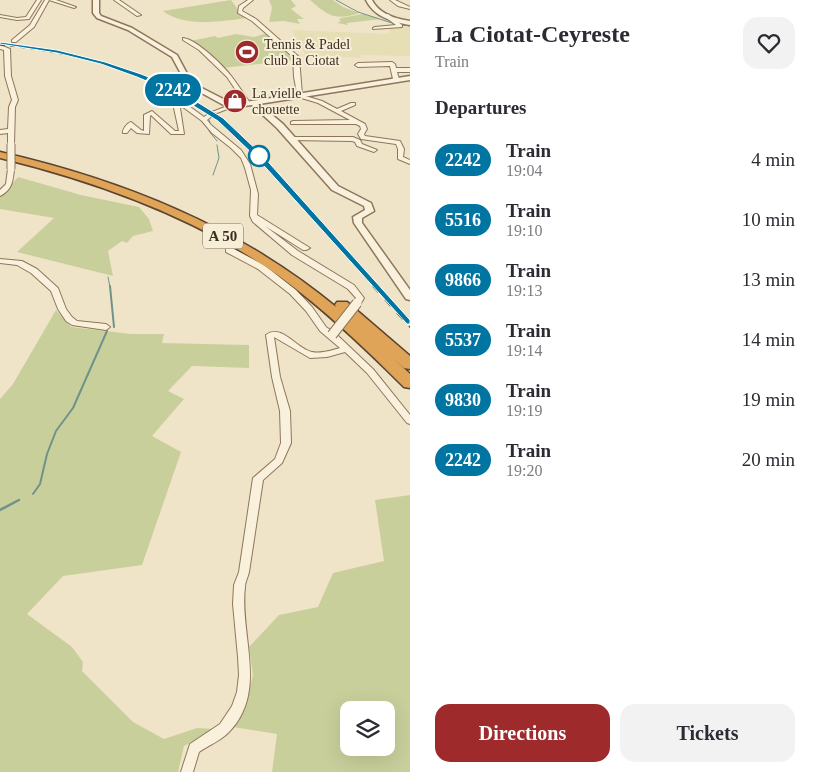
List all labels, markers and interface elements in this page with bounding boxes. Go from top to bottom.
button: heart [743,17,795,69]
text: La Ciotat-Ceyreste [435,21,630,47]
place label: Tennis & Padel club la Ciotat [264,37,350,68]
sports icon: Tennis & Padel club la Ciotat [234,39,260,65]
text: Train [435,53,469,70]
line badge: 2242 [138,74,208,106]
text: 2242 [155,80,191,100]
place label: La vielle chouette [252,86,301,117]
shop icon: La vielle chouette [222,88,248,114]
text: Departures [435,97,526,118]
text: Train [506,140,551,161]
unlabelled marker [248,145,270,167]
text: 4 min [751,149,795,170]
text: 2242 [445,150,481,170]
text: 19:04 [506,162,542,179]
text: Train [506,200,551,221]
text: 10 min [742,209,795,230]
text: 5516 [445,210,481,230]
text: 19:10 [506,222,542,239]
road number: A 50 [203,224,243,248]
text: Train [506,260,551,281]
text: 13 min [742,269,795,290]
text: 9866 [445,270,481,290]
text: 19:13 [506,282,542,299]
text: Train [506,320,551,341]
text: 14 min [742,329,795,350]
text: 5537 [445,330,481,350]
text: 19:14 [506,342,542,359]
text: Train [506,380,551,401]
text: 19 min [742,389,795,410]
text: 9830 [445,390,481,410]
text: 19:19 [506,402,542,419]
text: Train [506,440,551,461]
text: 20 min [742,449,795,470]
text: 2242 [445,450,481,470]
text: 19:20 [506,462,542,479]
map controls [340,701,395,756]
button: layers [340,701,395,756]
button: Directions [435,704,610,762]
button: Tickets [620,704,795,762]

